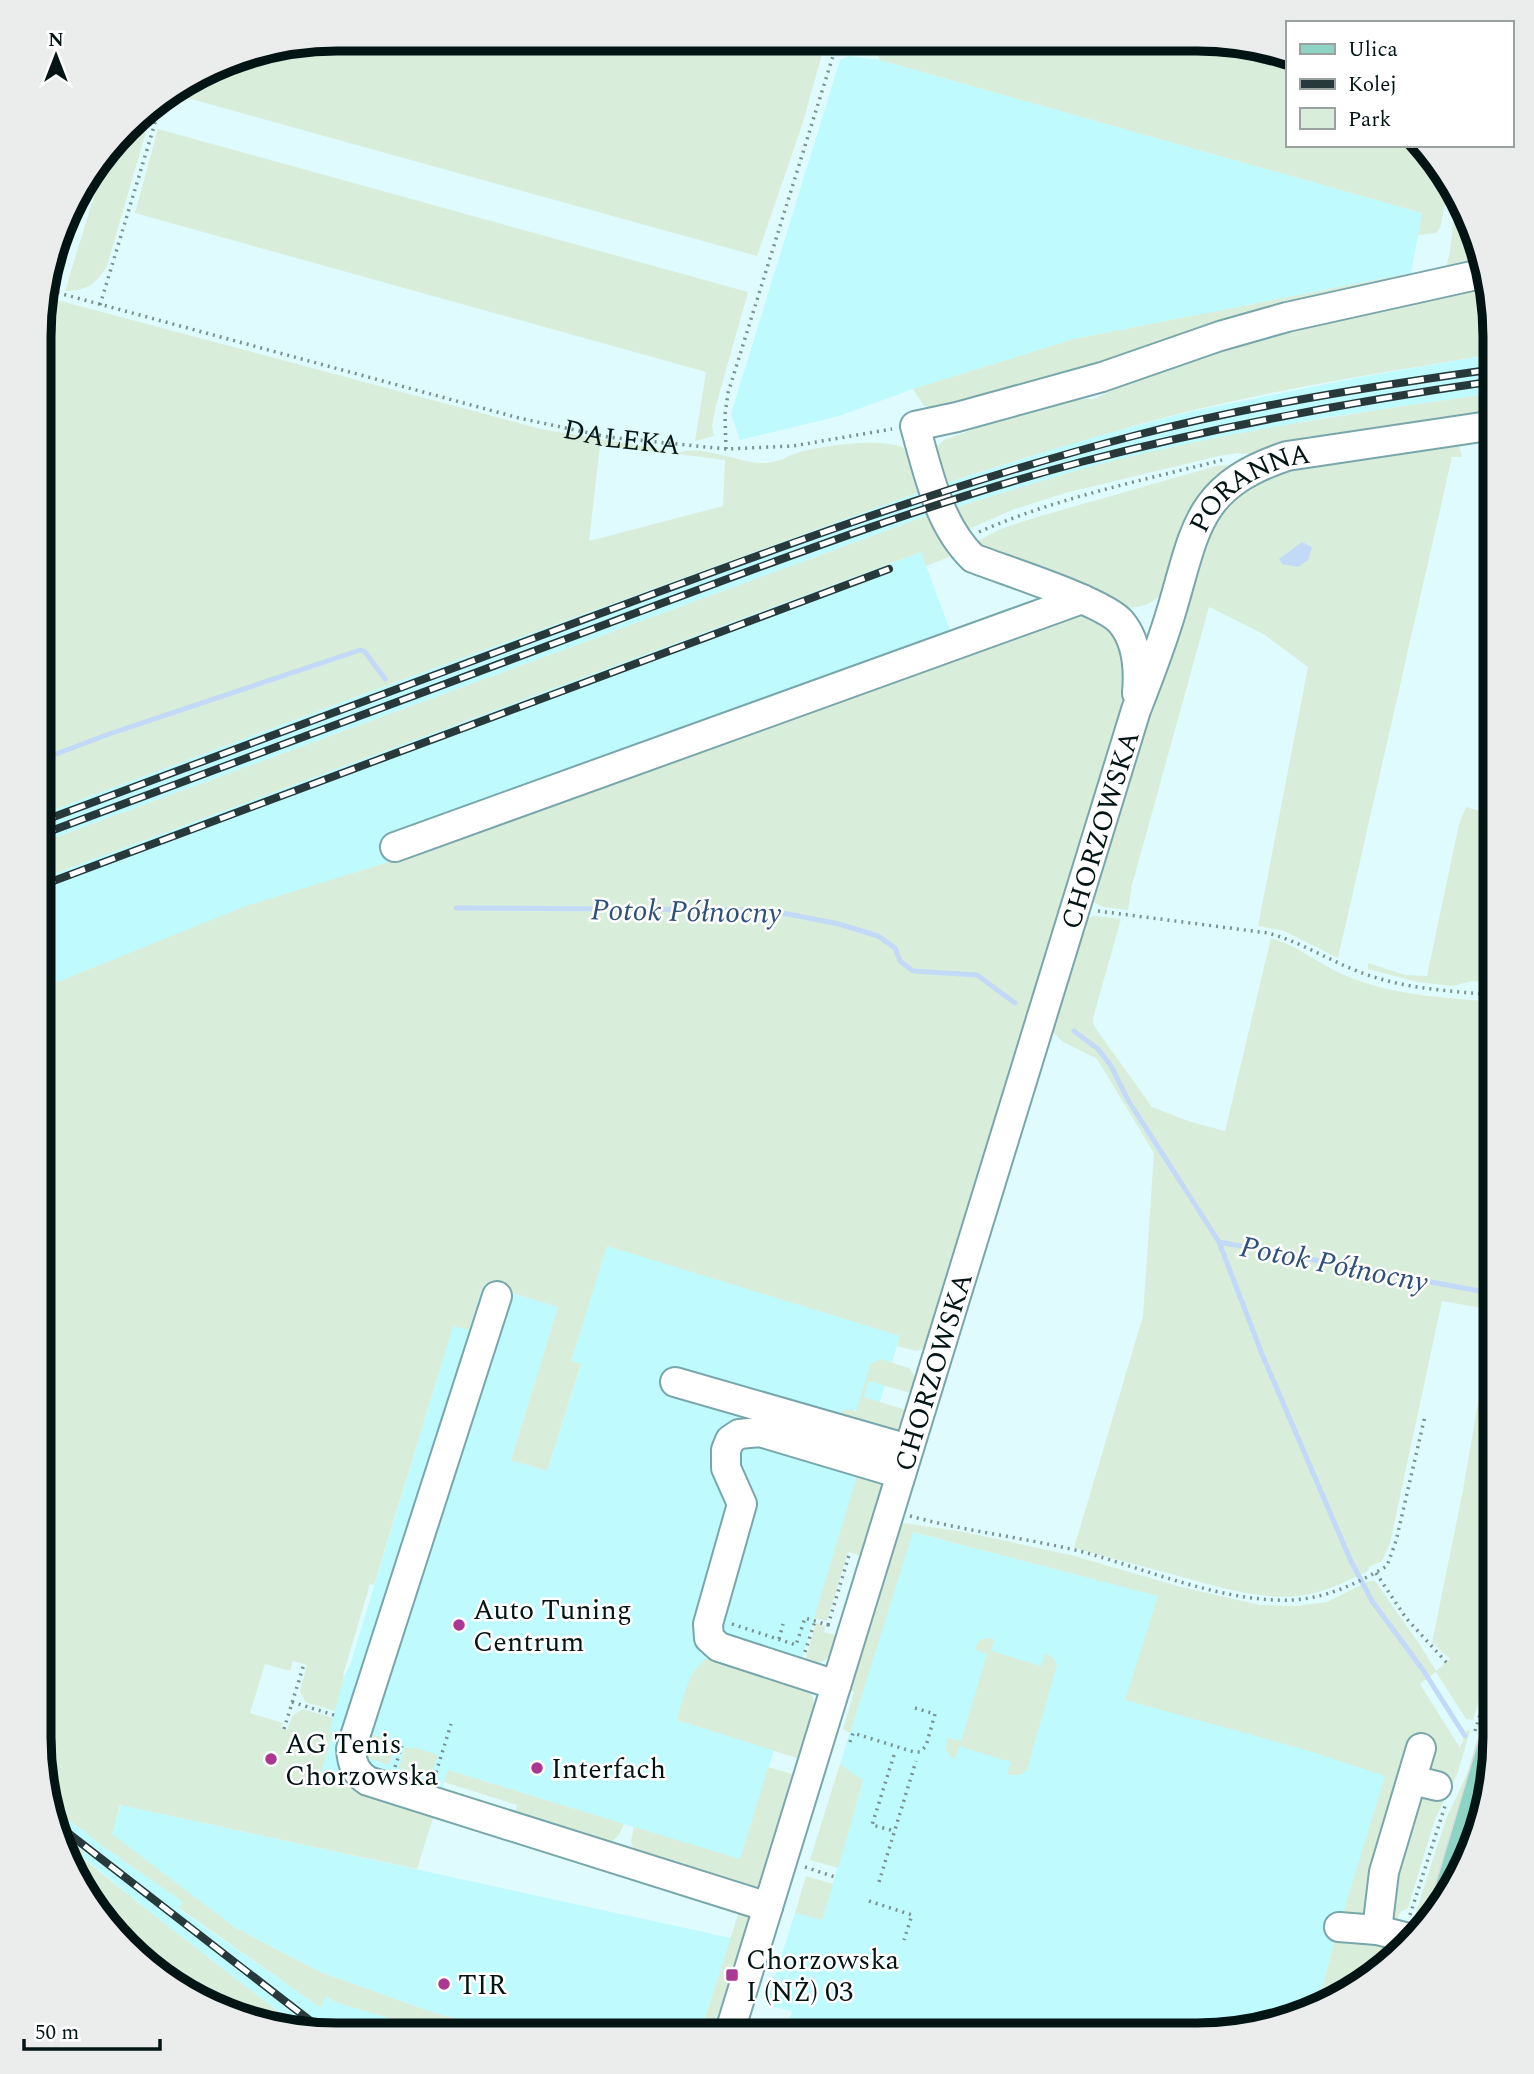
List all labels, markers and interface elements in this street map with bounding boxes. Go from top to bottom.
north arrow [21,21,91,91]
legend [1286,21,1513,147]
text: N [48,26,64,55]
text: Ulica [1348,34,1399,66]
text: Kolej [1348,69,1397,101]
text: Park [1348,104,1392,136]
street label: DALEKA [559,408,682,467]
street label: PORANNA [1178,433,1313,540]
street label: CHORZOWSKA [1050,725,1151,935]
water label: Potok Północny [590,887,782,937]
water label: Potok Północny [1236,1224,1432,1306]
street label: CHORZOWSKA [883,1267,985,1477]
place label: Auto Tuning Centrum [473,1589,632,1664]
marker: Auto Tuning Centrum [451,1617,467,1633]
place label: AG Tenis Chorzowska [285,1723,439,1798]
place label: Interfach [551,1748,666,1791]
marker: AG Tenis Chorzowska [263,1751,279,1767]
marker: Interfach [529,1760,545,1776]
place label: Chorzowska I (NŻ) 03 [746,1939,900,2014]
place label: TIR [458,1964,507,2007]
marker: Chorzowska I (NŻ) 03 [724,1967,740,1983]
marker: TIR [436,1976,452,1992]
scale bar [24,2008,161,2052]
text: 50 m [35,2017,79,2049]

